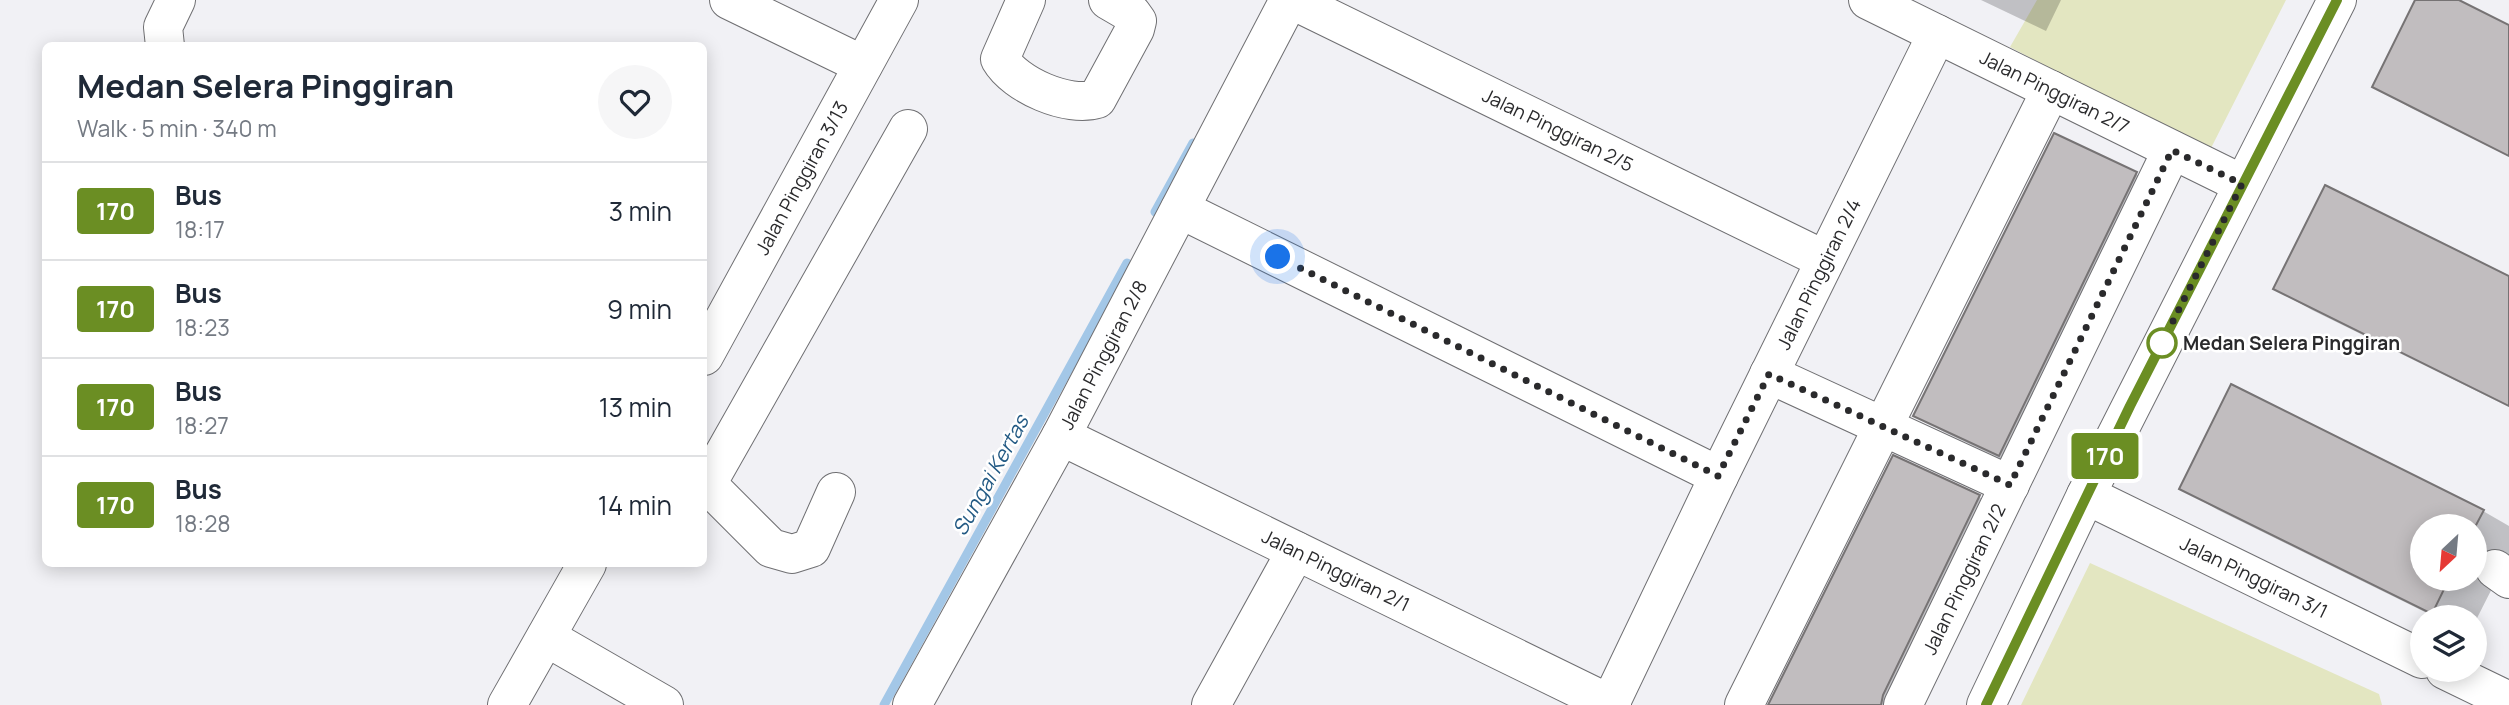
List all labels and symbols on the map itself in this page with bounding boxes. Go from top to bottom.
street label: Jalan Pinggiran 2/7 [1976,44,2134,140]
street label: Jalan Pinggiran 2/5 [1478,82,1638,178]
street label: Jalan Pinggiran 3/13 [749,96,854,259]
street label: Jalan Pinggiran 2/4 [1770,194,1867,354]
your location [1260,239,1295,274]
street label: Jalan Pinggiran 2/8 [1054,276,1153,434]
marker: Medan Selera Pinggiran [2147,328,2177,358]
place label: Medan Selera Pinggiran [2183,330,2400,356]
water label: Sungai Kertas [945,408,1036,540]
line badge: 170 [2065,433,2145,479]
street label: Jalan Pinggiran 2/2 [1916,499,2012,659]
north arrow [2410,514,2487,592]
street label: Jalan Pinggiran 2/1 [1258,523,1414,617]
street label: Jalan Pinggiran 3/1 [2176,530,2332,624]

